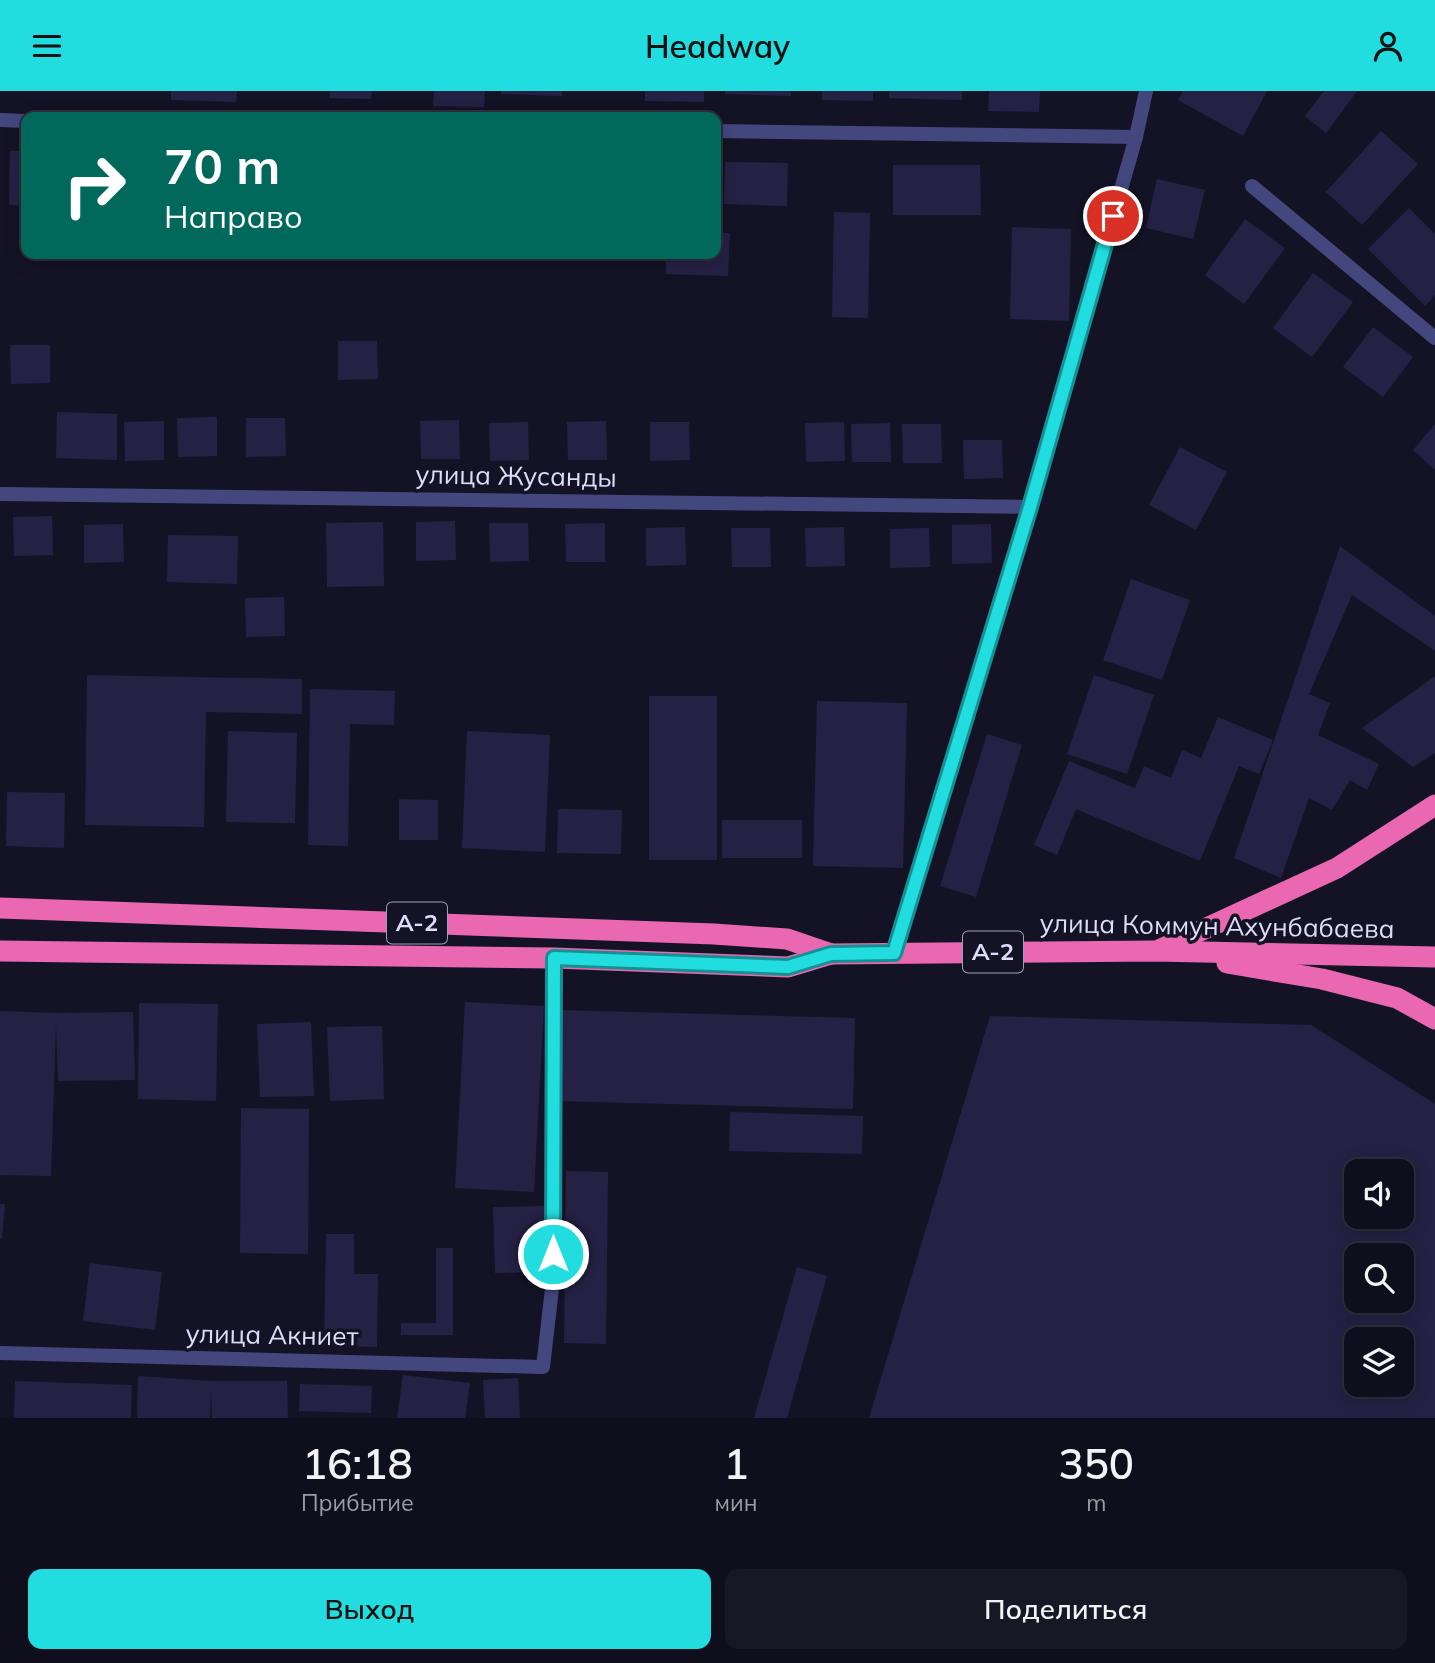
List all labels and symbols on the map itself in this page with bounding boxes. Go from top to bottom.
pin [1083,186,1143,246]
street label: улица Жусанды [415,457,617,494]
road number: A-2 [387,903,447,943]
street label: улица Коммун Ахунбабаева [1039,906,1395,945]
road number: A-2 [963,931,1023,973]
position arrow [516,1217,590,1291]
street label: улица Акниет [185,1316,359,1353]

